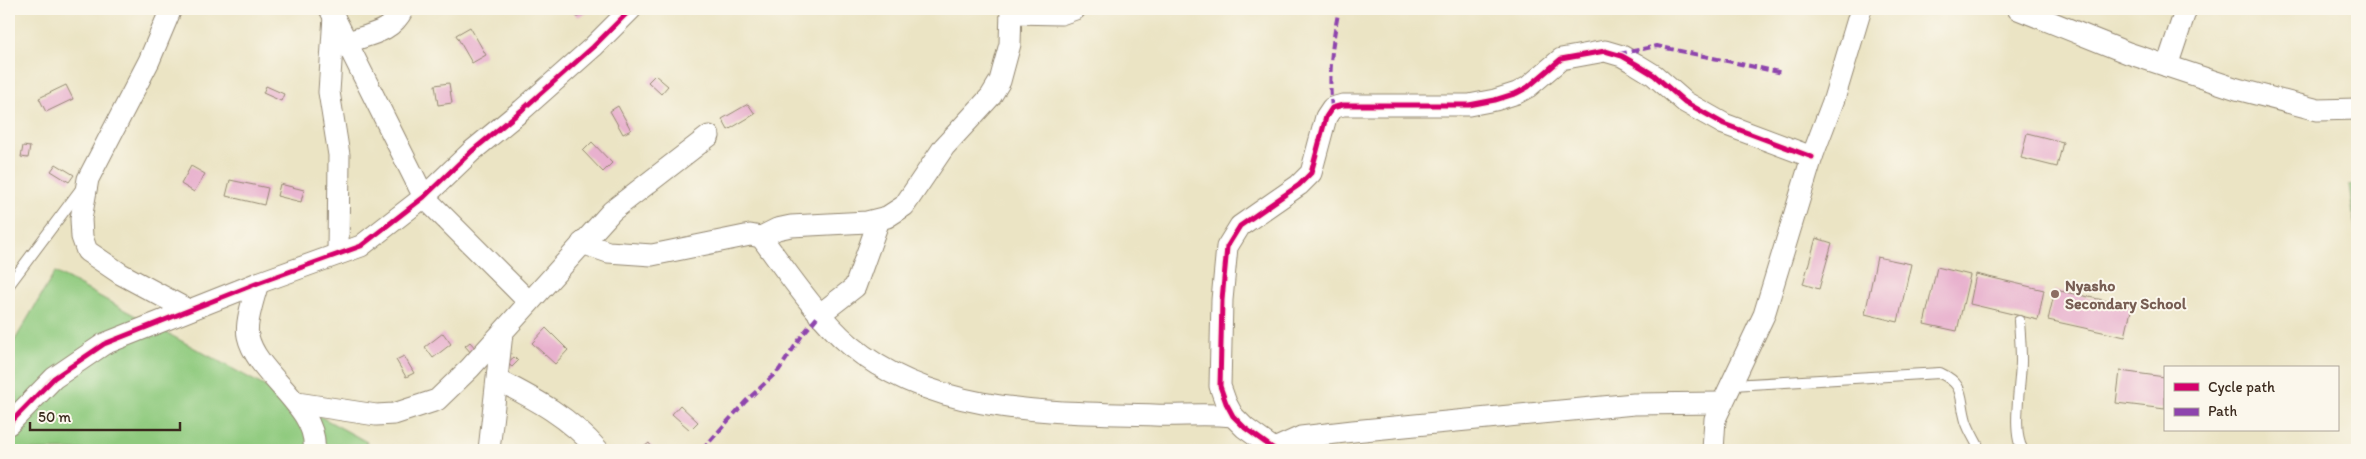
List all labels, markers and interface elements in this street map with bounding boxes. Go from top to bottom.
place label: Nyasho Secondary School [2065,276,2187,314]
marker: Nyasho Secondary School [2049,288,2061,300]
legend [2164,366,2338,432]
text: Cycle path [2208,378,2275,396]
scale bar [30,399,180,431]
text: Path [2208,402,2237,420]
text: 50 m [38,408,71,426]

